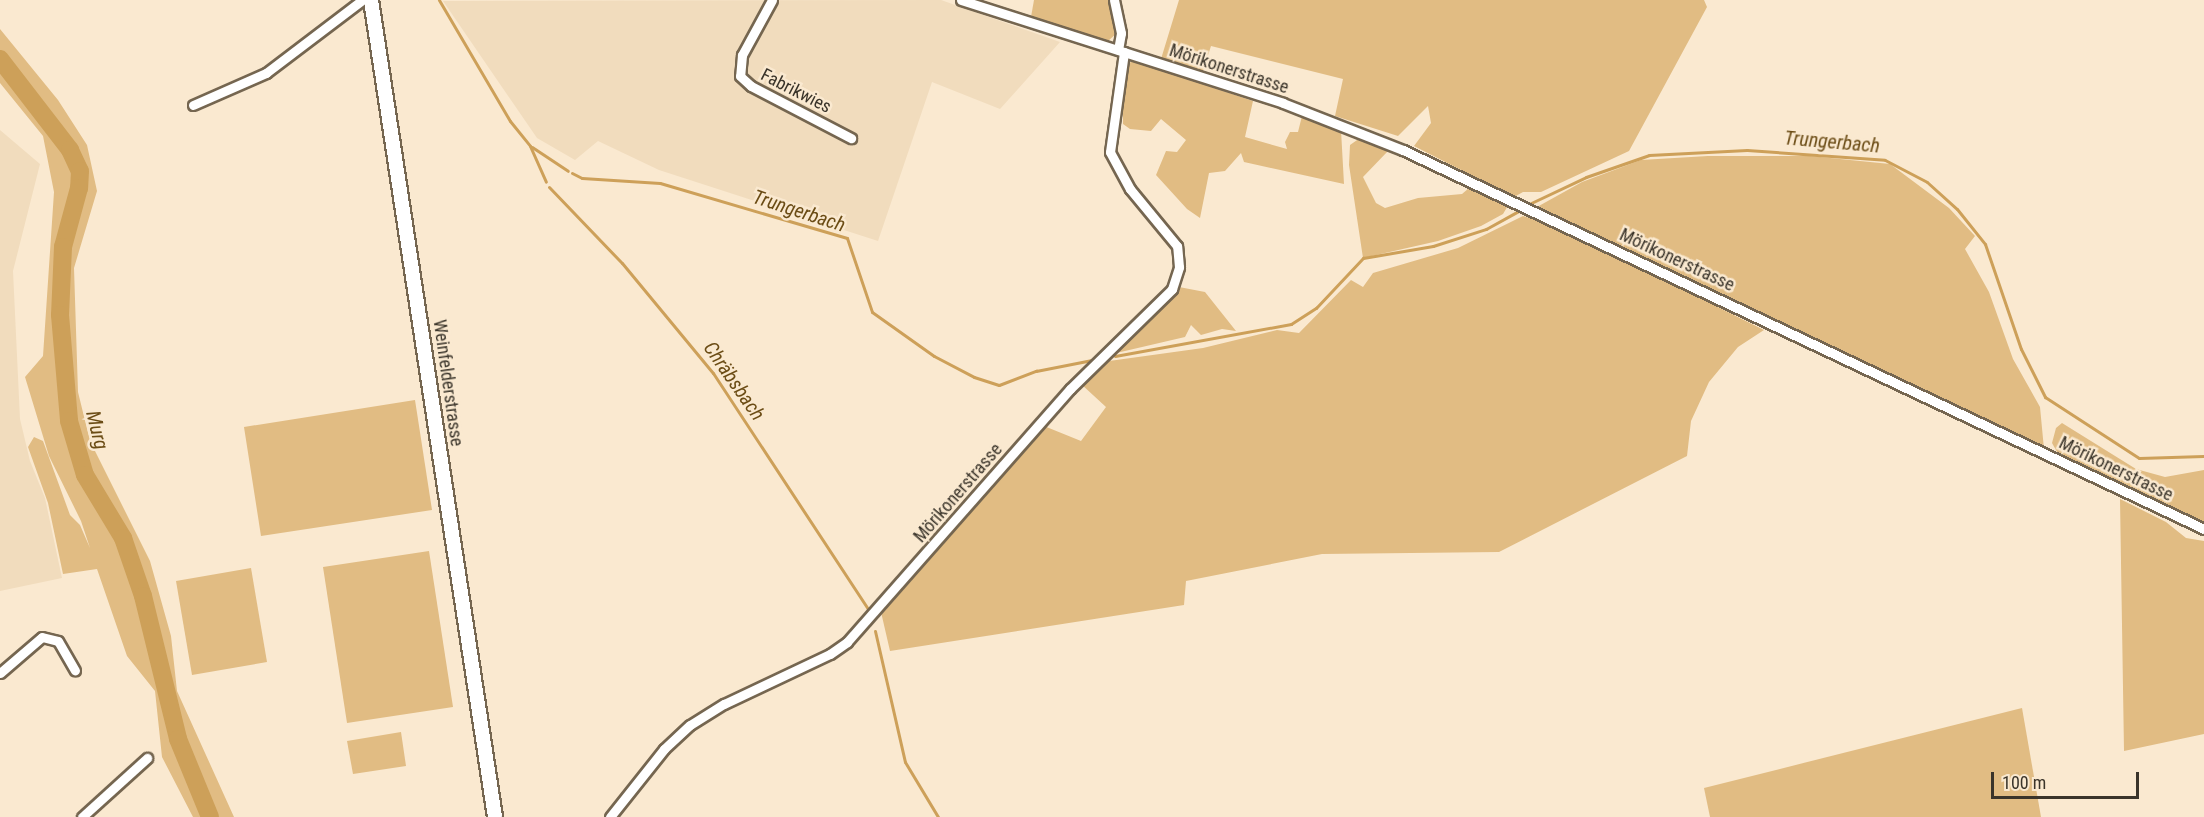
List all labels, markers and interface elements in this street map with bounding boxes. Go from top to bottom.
street label: Mörikonerstrasse [1167,40,1291,98]
street label: Fabrikwies [757,64,835,118]
water label: Trungerbach [1783,126,1881,158]
water label: Trungerbach [750,185,848,237]
street label: Mörikonerstrasse [1616,224,1738,296]
street label: Weinfelderstrasse [428,318,468,448]
water label: Chräbsbach [698,337,770,425]
water label: Murg [81,408,113,452]
street label: Mörikonerstrasse [2055,432,2177,506]
street label: Mörikonerstrasse [909,439,1007,547]
scale bar [1994,760,2142,798]
text: 100 m [2002,772,2046,793]

